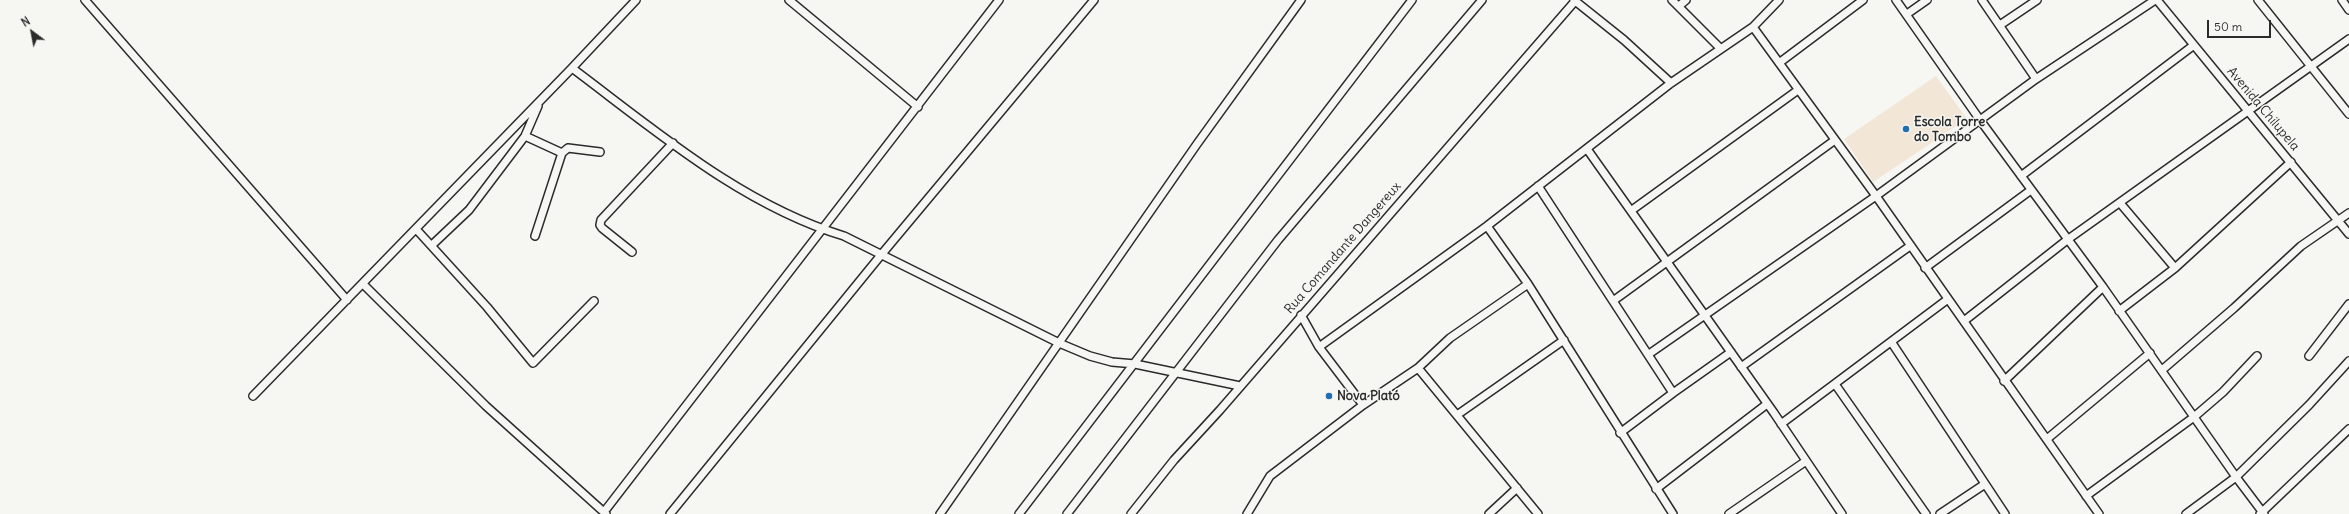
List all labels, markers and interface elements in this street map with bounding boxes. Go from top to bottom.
north arrow [12,12,52,52]
scale bar [2209,12,2273,38]
text: N [19,14,33,30]
text: 50 m [2214,19,2242,34]
street label: Avenida Chilupela [2223,64,2303,154]
place label: Escola Torre do Tombo [1914,114,1985,145]
marker: Escola Torre do Tombo [1901,124,1911,134]
street label: Rua Comandante Dangereux [1282,179,1404,317]
place label: Nova Plató [1337,388,1400,404]
marker: Nova Plató [1324,391,1334,401]

